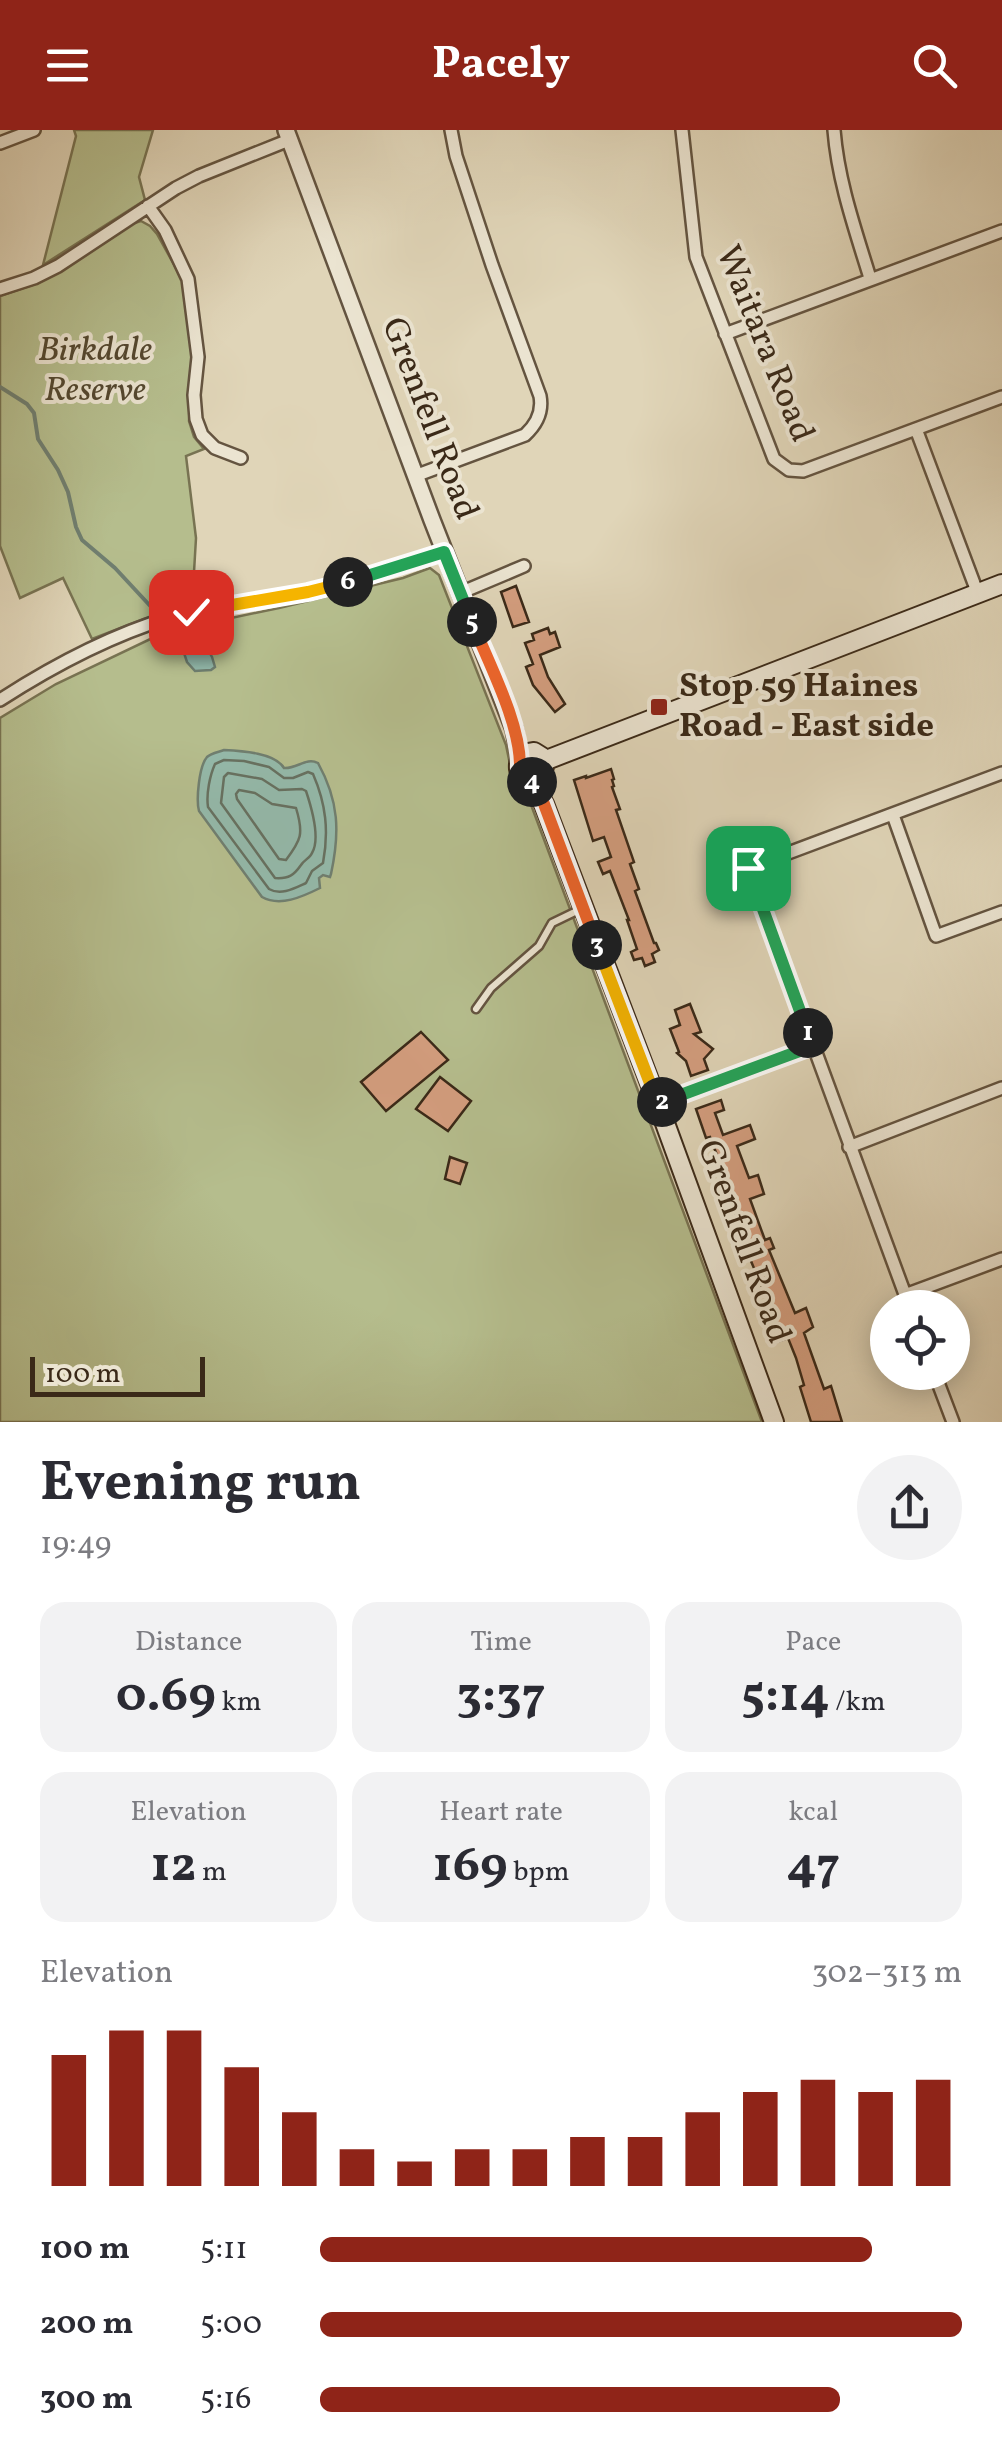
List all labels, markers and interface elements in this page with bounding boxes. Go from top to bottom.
text: Pacely [432,34,570,97]
icon: menu [40,38,95,93]
icon: search [907,38,962,93]
street label: Waitara Road [703,238,825,450]
street label: Grenfell Road [368,311,490,527]
park label: Birkdale Reserve [38,327,152,415]
pin: 6 [323,557,373,607]
text: 6 [340,562,356,601]
pin [149,570,234,655]
icon: check [164,585,219,640]
pin: 5 [447,597,497,647]
text: 5 [465,602,479,641]
place label: Stop 59 Haines Road - East side [679,663,934,751]
marker: Stop 59 Haines Road - East side [648,696,670,718]
pin: 4 [507,757,557,807]
text: 4 [524,762,540,801]
pin [706,826,791,911]
icon: arrive [721,841,776,896]
pin: 3 [572,920,622,970]
text: 3 [590,925,604,964]
pin: 1 [783,1008,833,1058]
text: 1 [802,1013,814,1052]
pin: 2 [637,1077,687,1127]
text: 2 [655,1082,669,1121]
street label: Grenfell Road [684,1134,802,1350]
map controls [870,1290,970,1390]
button: locate [870,1290,970,1390]
scale bar [30,1352,205,1396]
text: 100 m [45,1355,120,1394]
text: Evening run [40,1447,361,1523]
button: share [857,1455,962,1560]
text: 19:49 [40,1523,111,1567]
text: Distance [135,1623,242,1662]
text: Time [470,1623,532,1662]
text: Pace [785,1623,841,1662]
text: 0.69 [116,1662,216,1732]
text: 3:37 [456,1662,546,1732]
text: 5:14 [741,1662,830,1732]
text: km [216,1683,262,1722]
text: /km [830,1683,886,1722]
text: Elevation [130,1793,247,1832]
text: Heart rate [439,1793,563,1832]
text: kcal [788,1793,838,1832]
text: 12 [150,1832,197,1902]
text: 169 [433,1832,508,1902]
text: 47 [786,1832,840,1902]
text: m [197,1853,227,1892]
text: bpm [508,1853,569,1892]
text: Elevation [40,1952,173,1996]
text: 302–313 m [812,1952,962,1996]
text: 100 m [40,2228,130,2272]
text: 5:11 [200,2228,248,2272]
text: 200 m [40,2303,134,2347]
text: 5:00 [200,2303,262,2347]
text: 300 m [40,2378,133,2422]
text: 5:16 [200,2378,252,2422]

